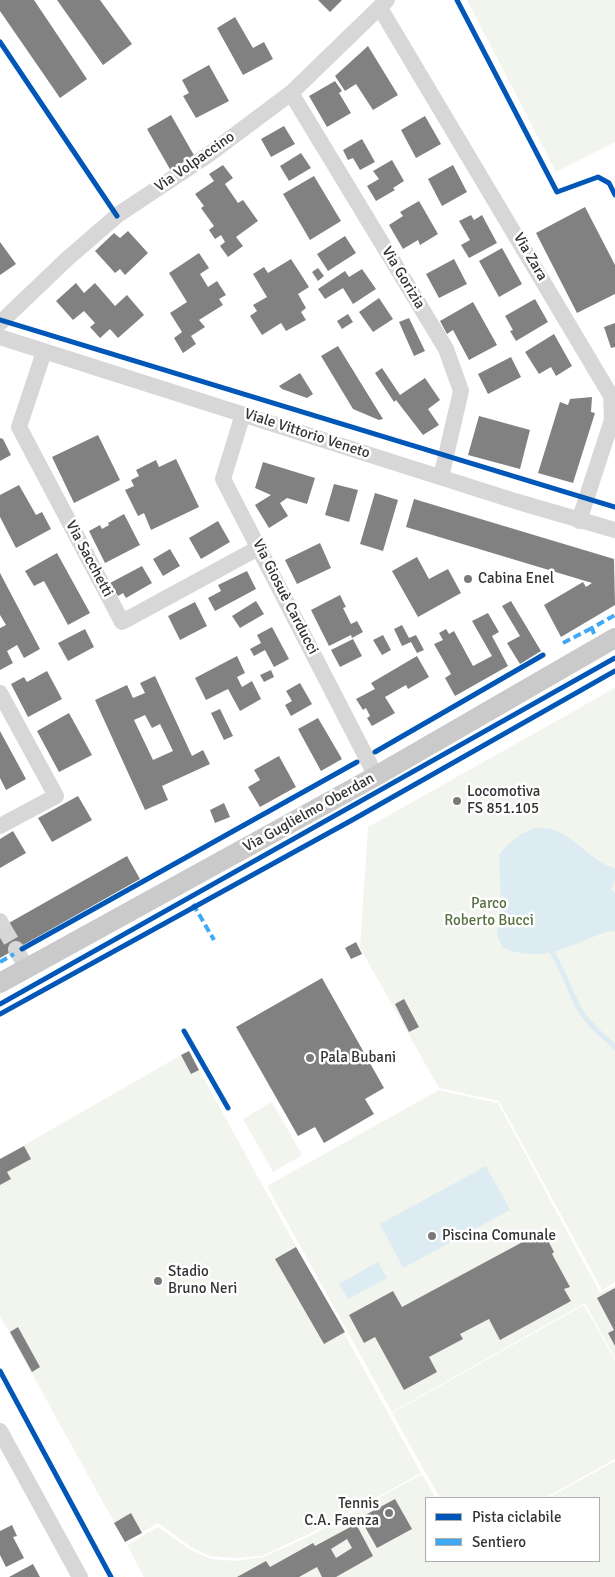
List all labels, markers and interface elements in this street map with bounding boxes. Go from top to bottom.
street label: Via Volpaccino [152,128,238,196]
street label: Via Zara [509,230,551,284]
street label: Via Gorizia [377,244,429,312]
street label: Viale Vittorio Veneto [242,405,372,463]
street label: Via Sacchetti [61,518,117,600]
street label: Via Giosuè Carducci [248,536,322,658]
place label: Cabina Enel [478,570,554,588]
marker: Cabina Enel [462,573,474,585]
street label: Via Guglielmo Oberdan [240,769,378,857]
place label: Locomotiva FS 851.105 [467,783,540,818]
marker: Locomotiva FS 851.105 [451,795,463,807]
park label: Parco Roberto Bucci [444,895,534,930]
place label: Pala Bubani [320,1049,396,1067]
marker: Pala Bubani [304,1052,316,1064]
place label: Piscina Comunale [442,1227,556,1245]
marker: Piscina Comunale [426,1230,438,1242]
place label: Stadio Bruno Neri [168,1263,237,1298]
marker: Stadio Bruno Neri [152,1275,164,1287]
place label: Tennis C.A. Faenza [304,1495,379,1530]
legend [425,1497,600,1562]
marker: Tennis C.A. Faenza [383,1507,395,1519]
text: Pista ciclabile [472,1508,561,1526]
text: Sentiero [472,1533,526,1551]

